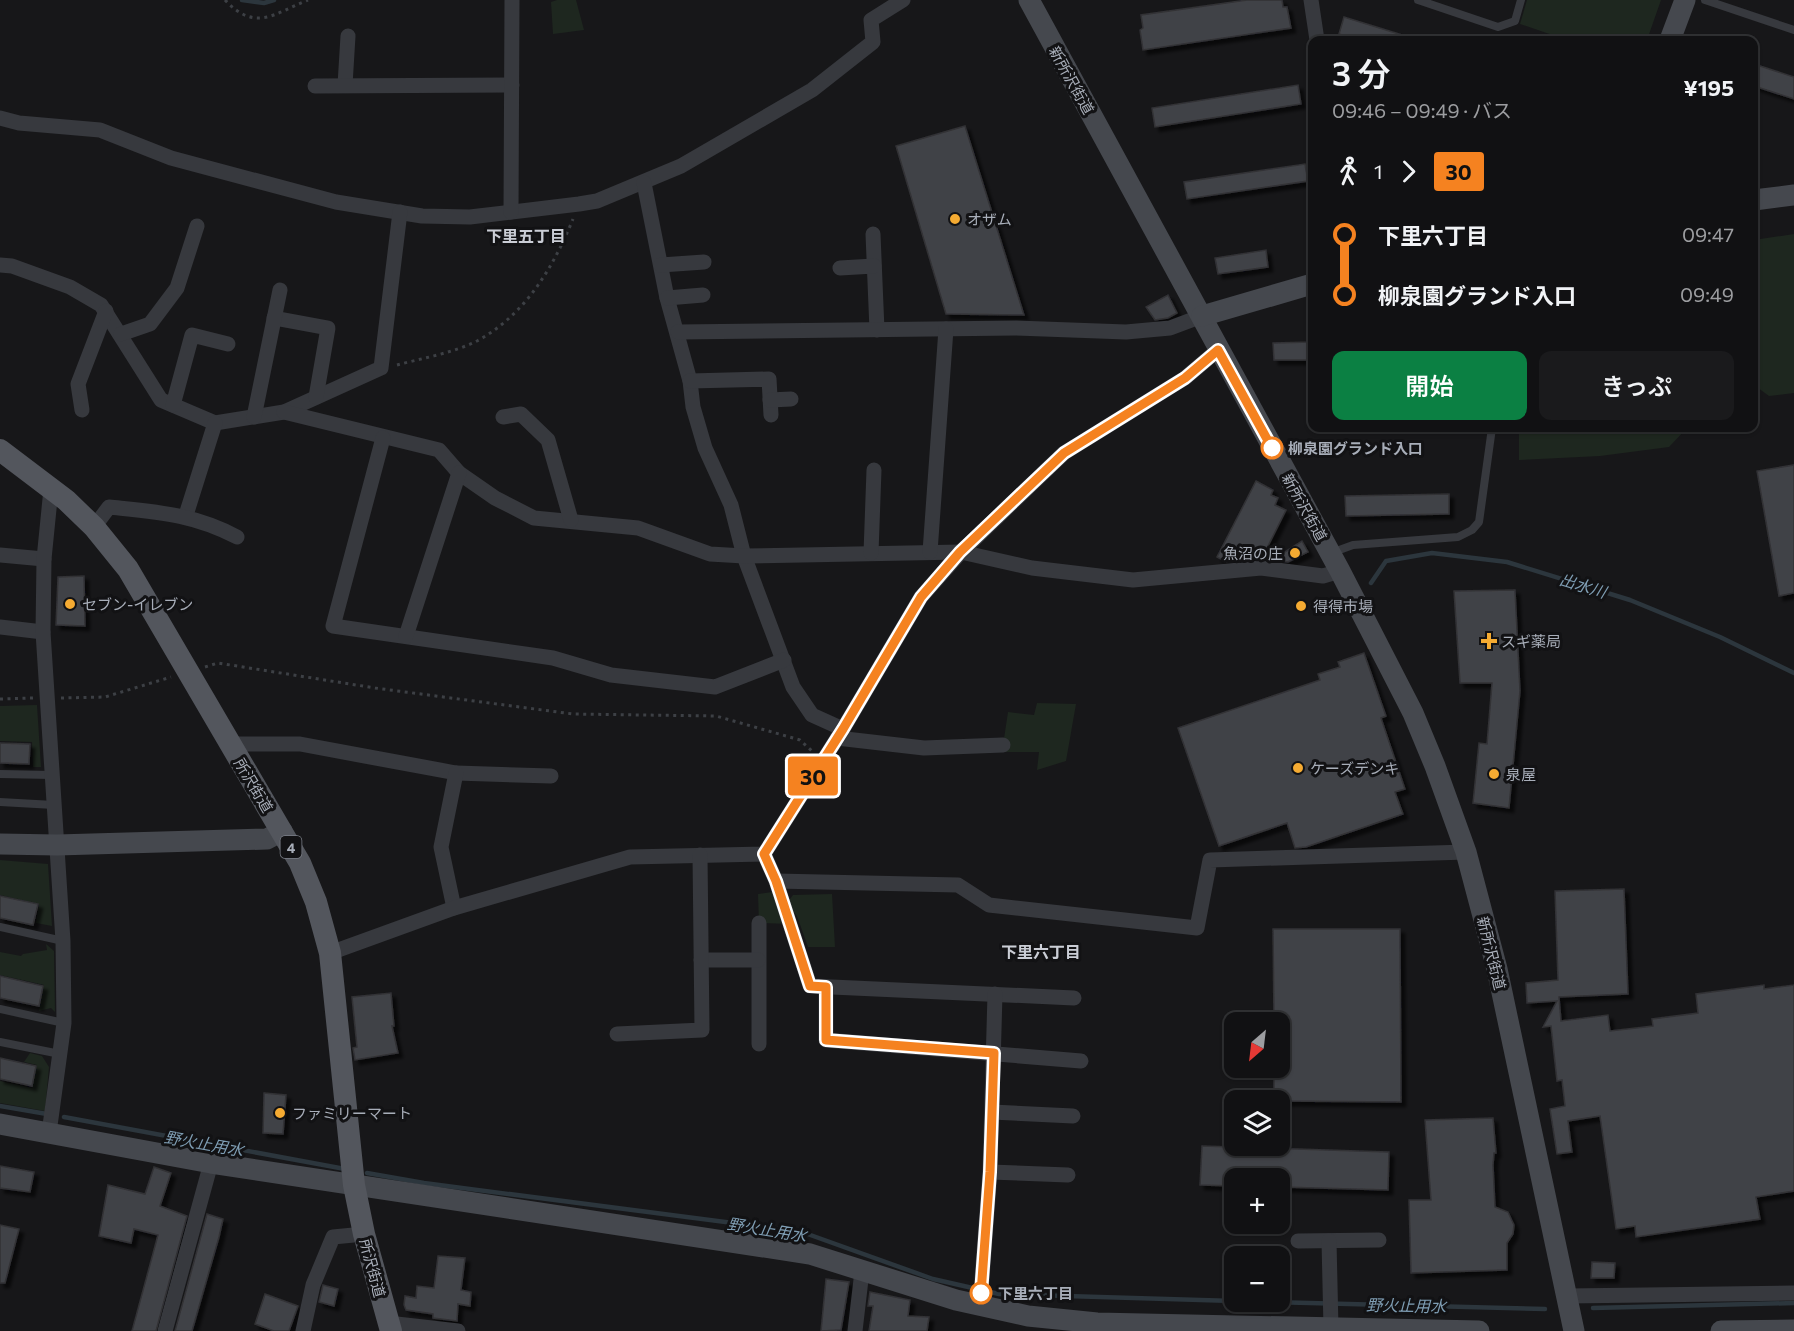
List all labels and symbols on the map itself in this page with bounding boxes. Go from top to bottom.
street label: 新所沢街道 [1046,43,1098,117]
place label: オザム [967,210,1012,228]
marker: オザム [948,212,962,226]
district label: 下里五丁目 [486,226,566,245]
marker: 柳泉園グランド入口 [1261,437,1283,459]
place label: 柳泉園グランド入口 [1288,439,1423,457]
street label: 新所沢街道 [1279,470,1331,544]
place label: 魚沼の庄 [1223,544,1283,562]
marker: 魚沼の庄 [1288,546,1302,560]
water label: 出水川 [1557,569,1611,602]
place label: セブン-イレブン [82,595,193,613]
marker: セブン-イレブン [63,597,77,611]
place label: 得得市場 [1313,597,1373,615]
marker: 得得市場 [1294,599,1308,613]
place label: スギ薬局 [1501,632,1561,650]
marker: スギ薬局 [1482,634,1496,648]
street label: 所沢街道 [231,755,277,815]
line badge: 30 [786,756,840,796]
place label: ケーズデンキ [1310,759,1399,777]
marker: ケーズデンキ [1291,761,1305,775]
place label: 泉屋 [1506,765,1536,783]
marker: 泉屋 [1487,767,1501,781]
road number: 4 [280,836,302,858]
street label: 新所沢街道 [1474,914,1510,992]
district label: 下里六丁目 [1001,942,1081,961]
north arrow [1224,1012,1290,1078]
place label: ファミリーマート [292,1104,412,1122]
marker: ファミリーマート [273,1106,287,1120]
water label: 野火止用水 [163,1127,247,1160]
water label: 野火止用水 [726,1213,810,1245]
street label: 所沢街道 [357,1237,389,1299]
marker: 下里六丁目 [970,1282,992,1304]
place label: 下里六丁目 [998,1284,1073,1302]
water label: 野火止用水 [1366,1295,1448,1315]

